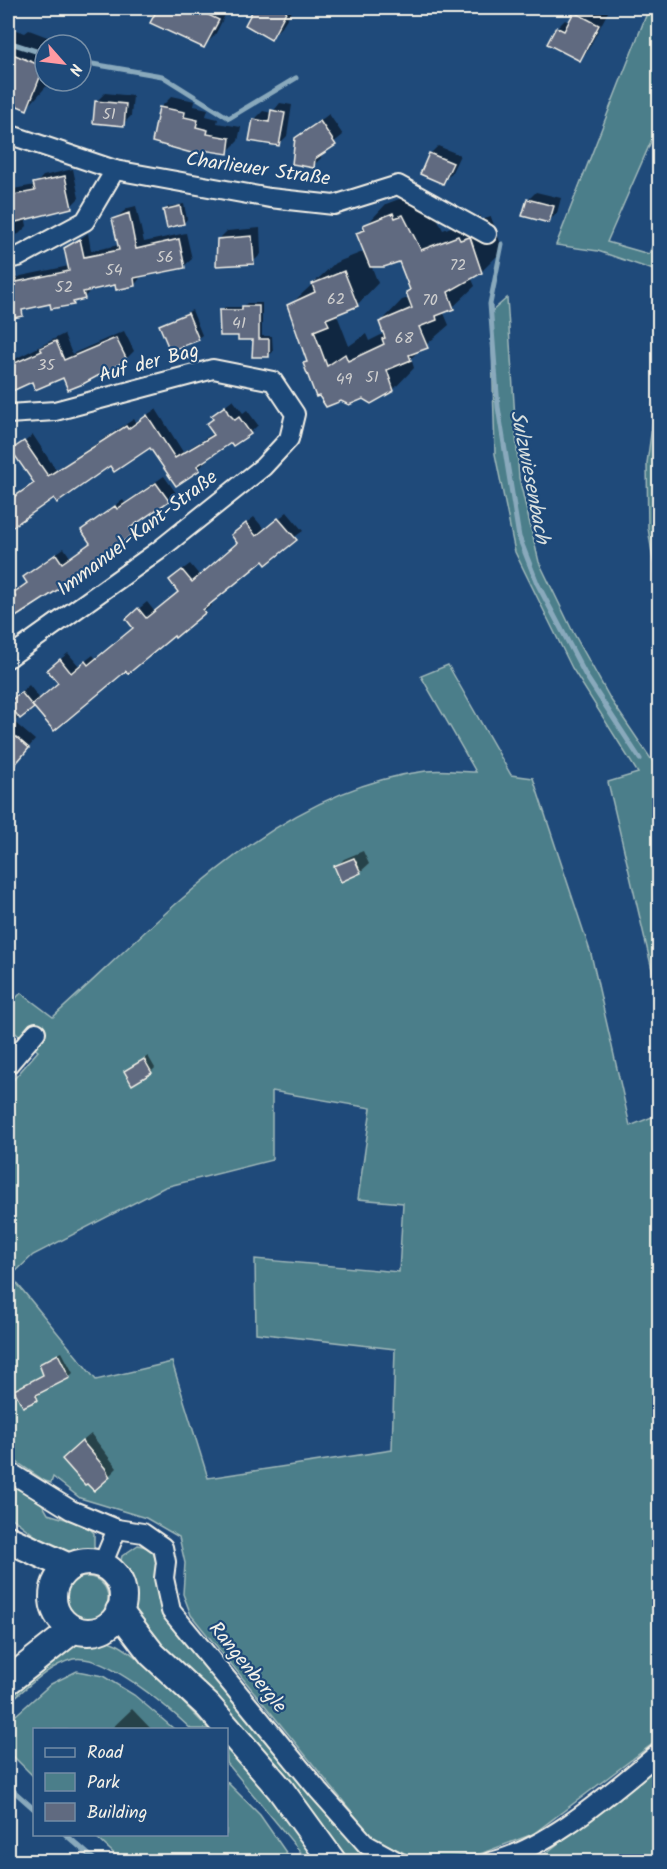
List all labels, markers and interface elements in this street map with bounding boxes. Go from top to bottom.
north arrow [33,33,93,93]
text: N [62,59,88,80]
house number: 51 [102,102,116,127]
street label: Charlieuer Straße [184,144,332,196]
house number: 56 [156,245,174,270]
house number: 72 [450,253,466,278]
house number: 54 [105,258,123,283]
house number: 52 [55,275,73,300]
house number: 62 [327,287,345,312]
house number: 70 [422,288,438,313]
house number: 41 [232,311,246,336]
house number: 68 [395,326,414,351]
street label: Auf der Bag [95,335,203,393]
house number: 35 [37,353,56,378]
house number: 51 [365,365,379,390]
house number: 49 [336,367,353,392]
water label: Sulzwiesenbach [500,407,558,548]
street label: Immanuel-Kant-Straße [51,463,225,605]
street label: Rangenbergle [200,1615,294,1721]
legend [33,1728,228,1836]
text: Road [87,1739,124,1768]
text: Park [87,1769,120,1798]
text: Building [87,1799,147,1828]

